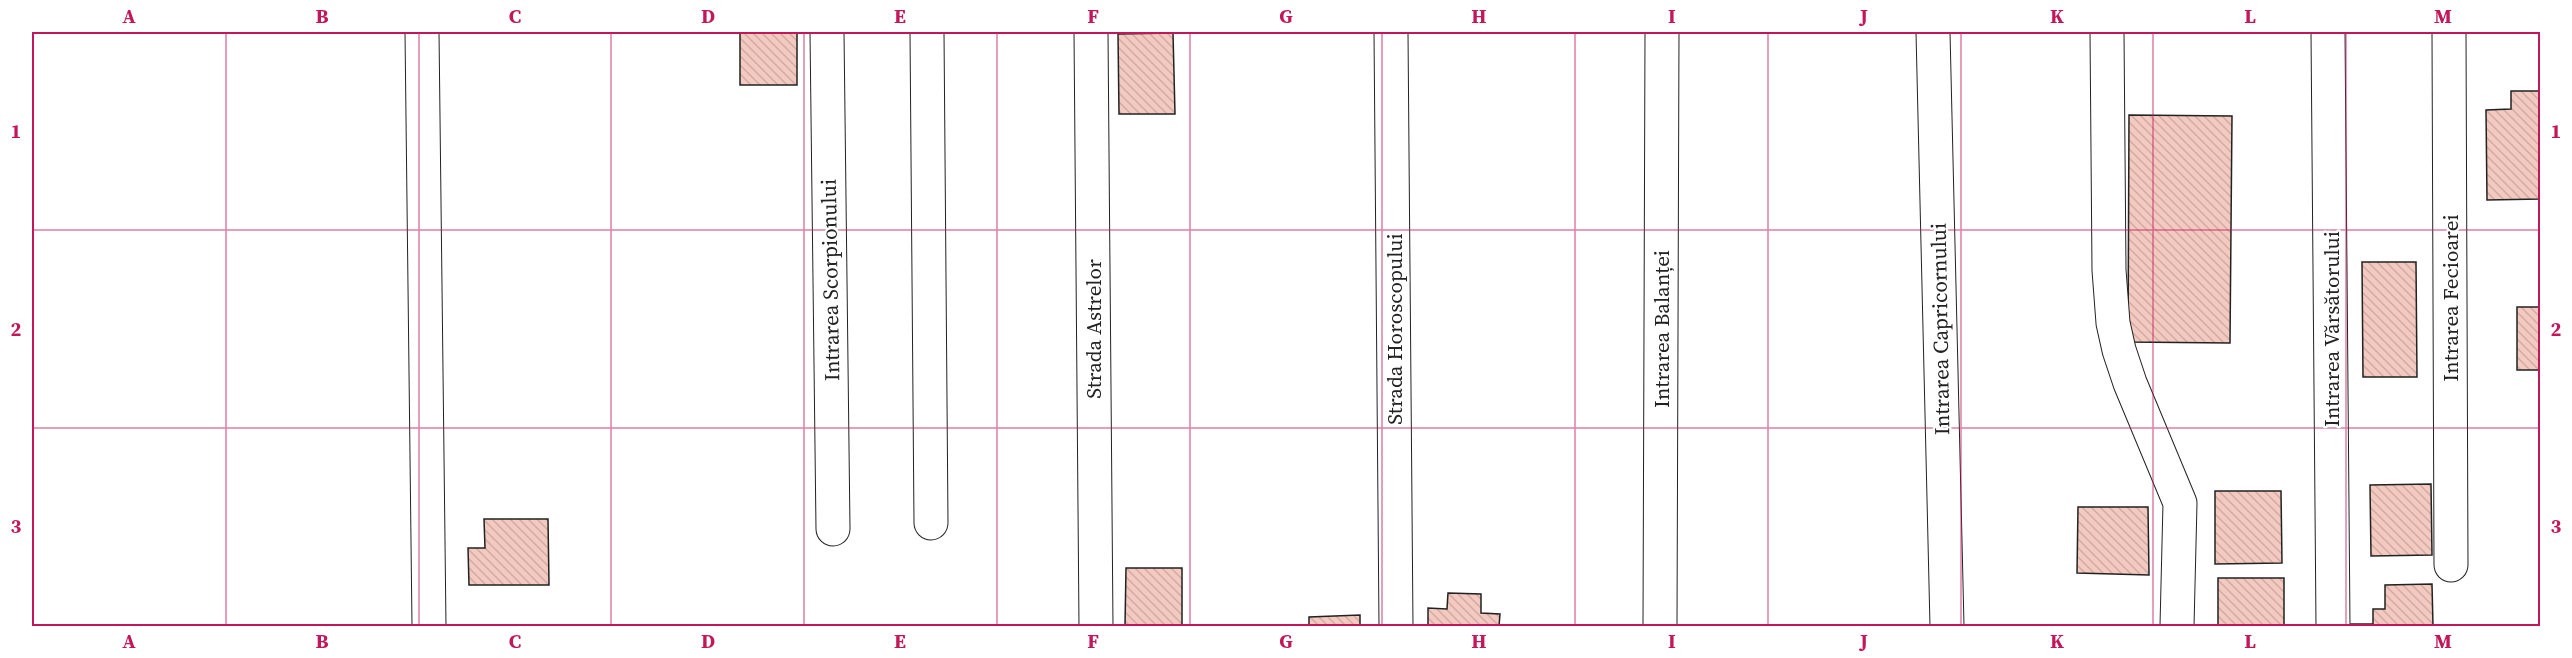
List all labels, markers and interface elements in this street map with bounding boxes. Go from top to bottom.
text: A [122,2,136,30]
text: B [315,2,329,30]
text: C [509,2,521,30]
text: D [701,2,715,30]
text: E [894,2,906,30]
text: F [1087,2,1099,30]
text: G [1279,2,1293,30]
text: H [1471,2,1487,30]
text: I [1668,2,1676,30]
text: J [1858,2,1868,30]
text: K [2050,2,2064,30]
text: L [2244,2,2256,30]
text: M [2434,2,2452,30]
text: 1 [11,117,21,145]
text: 1 [2551,117,2561,145]
street label: Intrarea Scorpionului [814,179,846,381]
street label: Intrarea Fecioarei [2436,214,2465,382]
street label: Intrarea Capricornului [1924,223,1956,435]
street label: Intrarea Vărsătorului [2317,231,2346,427]
street label: Strada Horoscopului [1380,233,1409,425]
street label: Intrarea Balanței [1647,250,1676,408]
street label: Strada Astrelor [1079,259,1108,399]
text: 2 [11,315,22,343]
text: 2 [2551,315,2562,343]
text: 3 [11,512,22,540]
text: 3 [2551,512,2562,540]
text: A [122,627,136,655]
text: B [315,627,329,655]
text: C [509,627,521,655]
text: D [701,627,715,655]
text: E [894,627,906,655]
text: F [1087,627,1099,655]
text: G [1279,627,1293,655]
text: H [1471,627,1487,655]
text: I [1668,627,1676,655]
text: J [1858,627,1868,655]
text: K [2050,627,2064,655]
text: L [2244,627,2256,655]
text: M [2434,627,2452,655]

